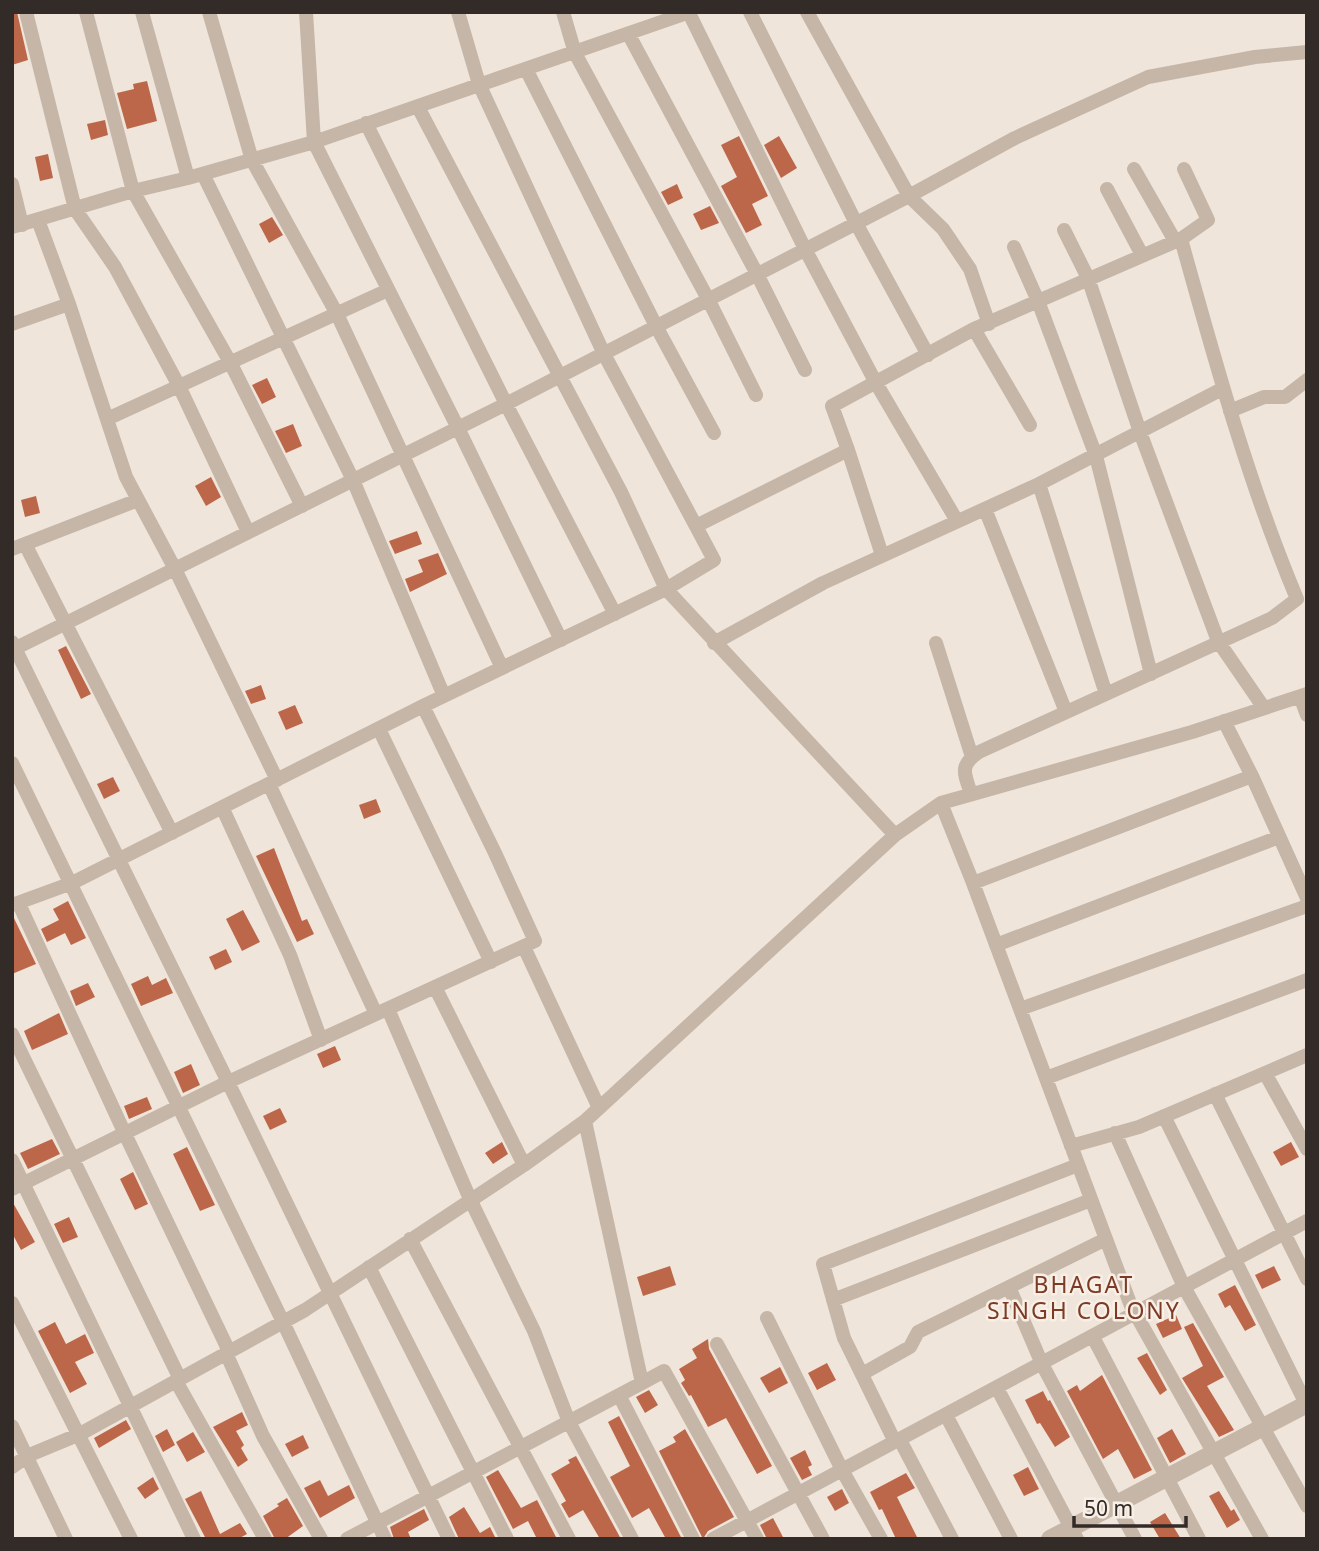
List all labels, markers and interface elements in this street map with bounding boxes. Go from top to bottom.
district label: BHAGAT SINGH COLONY [987,1268,1181,1326]
scale bar [1074,1484,1186,1528]
text: 50 m [1084,1494,1133,1522]

